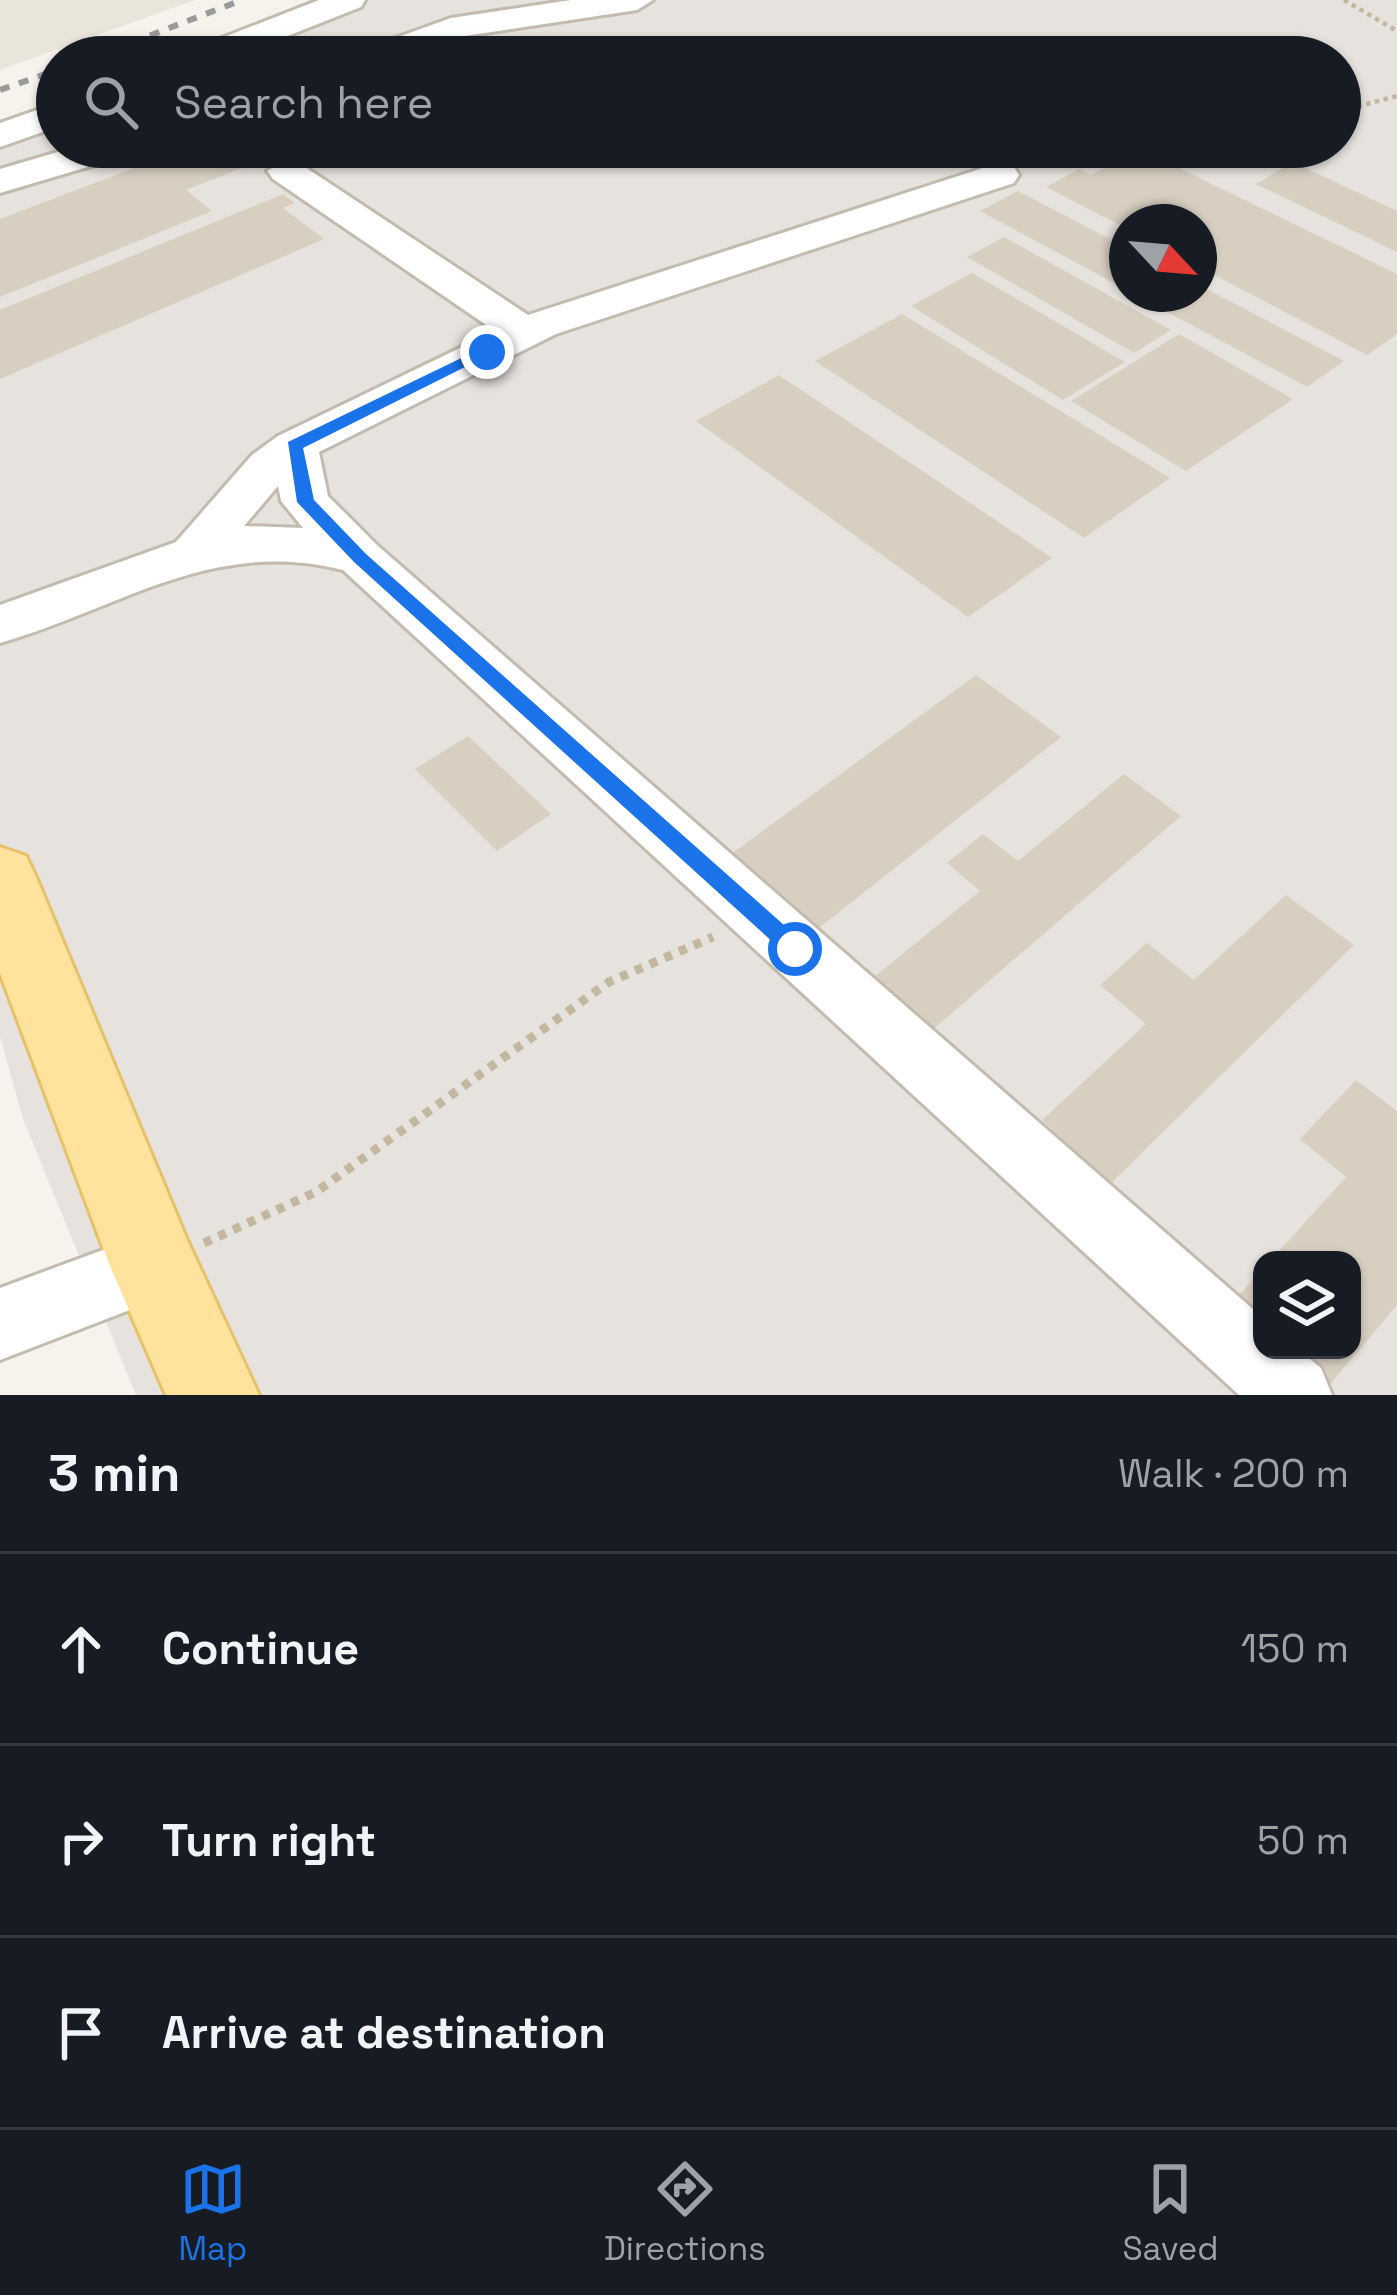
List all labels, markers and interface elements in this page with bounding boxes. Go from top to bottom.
search box [36,36,1361,168]
icon: search [78,69,144,135]
text: Search here [174,74,433,131]
north arrow [1109,204,1217,312]
route end [460,325,514,379]
route start [768,922,822,976]
map controls [1253,1251,1361,1359]
button: layers [1253,1251,1361,1359]
text: 3 min [48,1441,181,1506]
text: Walk · 200 m [1118,1449,1349,1498]
icon: ahead [48,1616,114,1682]
text: Continue [162,1620,359,1677]
text: 150 m [1241,1624,1349,1673]
icon: right [48,1808,114,1874]
text: Turn right [162,1812,376,1869]
text: 50 m [1257,1816,1349,1865]
icon: arrive [48,2000,114,2066]
text: Arrive at destination [162,2004,606,2061]
tab: Map [178,2156,247,2270]
tab: Directions [604,2156,766,2270]
tab: Saved [1122,2156,1219,2270]

